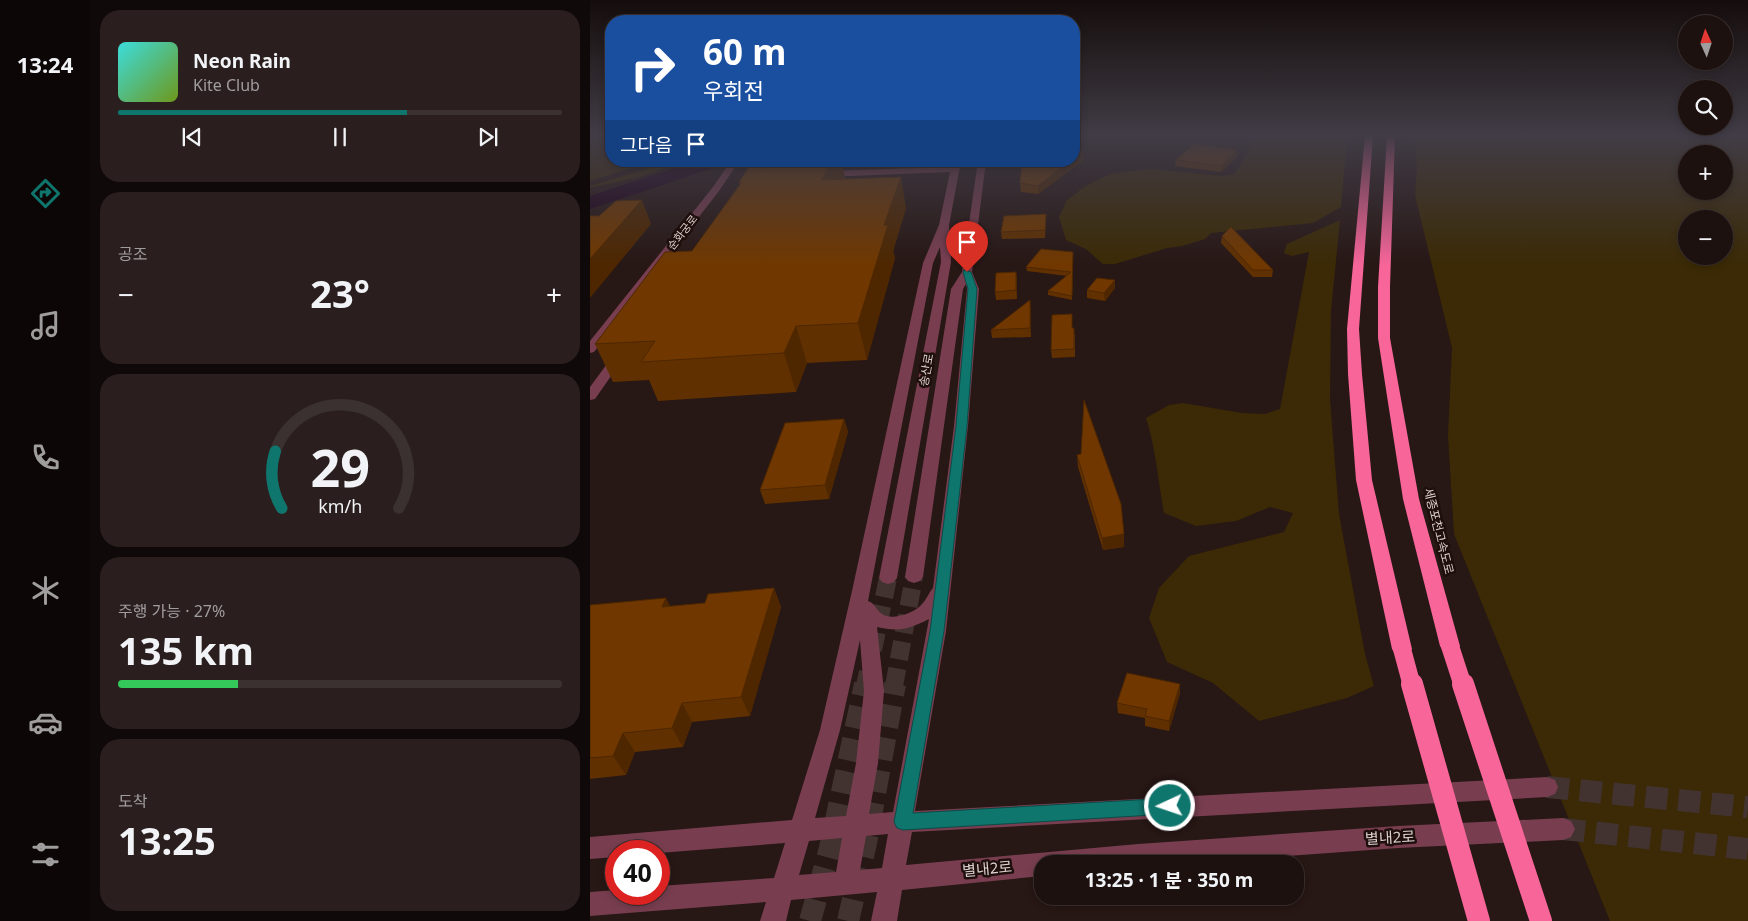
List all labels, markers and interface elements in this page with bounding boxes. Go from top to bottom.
north arrow [1678,15,1732,70]
map controls [1678,15,1733,265]
text: 60 m [703,28,786,75]
icon: right [620,35,685,100]
text: Neon Rain [193,48,291,74]
text: 13:24 [17,49,73,79]
text: Kite Club [193,74,260,96]
text: 우회전 [703,75,764,105]
button: search [1678,80,1733,135]
icon: previous [178,123,206,151]
icon: pause [326,123,354,151]
icon: next [474,123,502,151]
icon: arrive [682,130,710,158]
text: 그다음 [620,132,672,158]
button: + [1678,145,1733,200]
icon: directions [28,176,63,211]
button: − [1678,210,1733,265]
street label: 순화궁로 [664,211,700,253]
pin [946,221,988,272]
icon: arrive [953,228,981,256]
text: 공조 [118,243,147,265]
text: 23° [310,267,370,319]
text: − [118,275,134,313]
text: + [546,275,562,313]
icon: music [28,308,63,343]
street label: 송산로 [915,352,937,388]
text: 29 [310,431,370,502]
icon: phone [28,440,63,475]
street label: 세종포천고속도로 [1420,486,1458,576]
text: km/h [318,494,362,518]
icon: climate [28,573,63,608]
text: 주행 가능 · 27% [118,600,225,622]
text: 135 km [118,624,254,676]
icon: car [28,705,63,740]
position arrow [1143,779,1195,831]
text: 도착 [118,790,147,812]
text: 13:25 [118,814,216,866]
street label: 별내2로 [1365,826,1415,848]
icon: filters [28,837,63,872]
speed limit sign: 40 [605,840,670,905]
street label: 별내2로 [961,856,1013,880]
text: 13:25 · 1 분 · 350 m [1085,867,1253,893]

